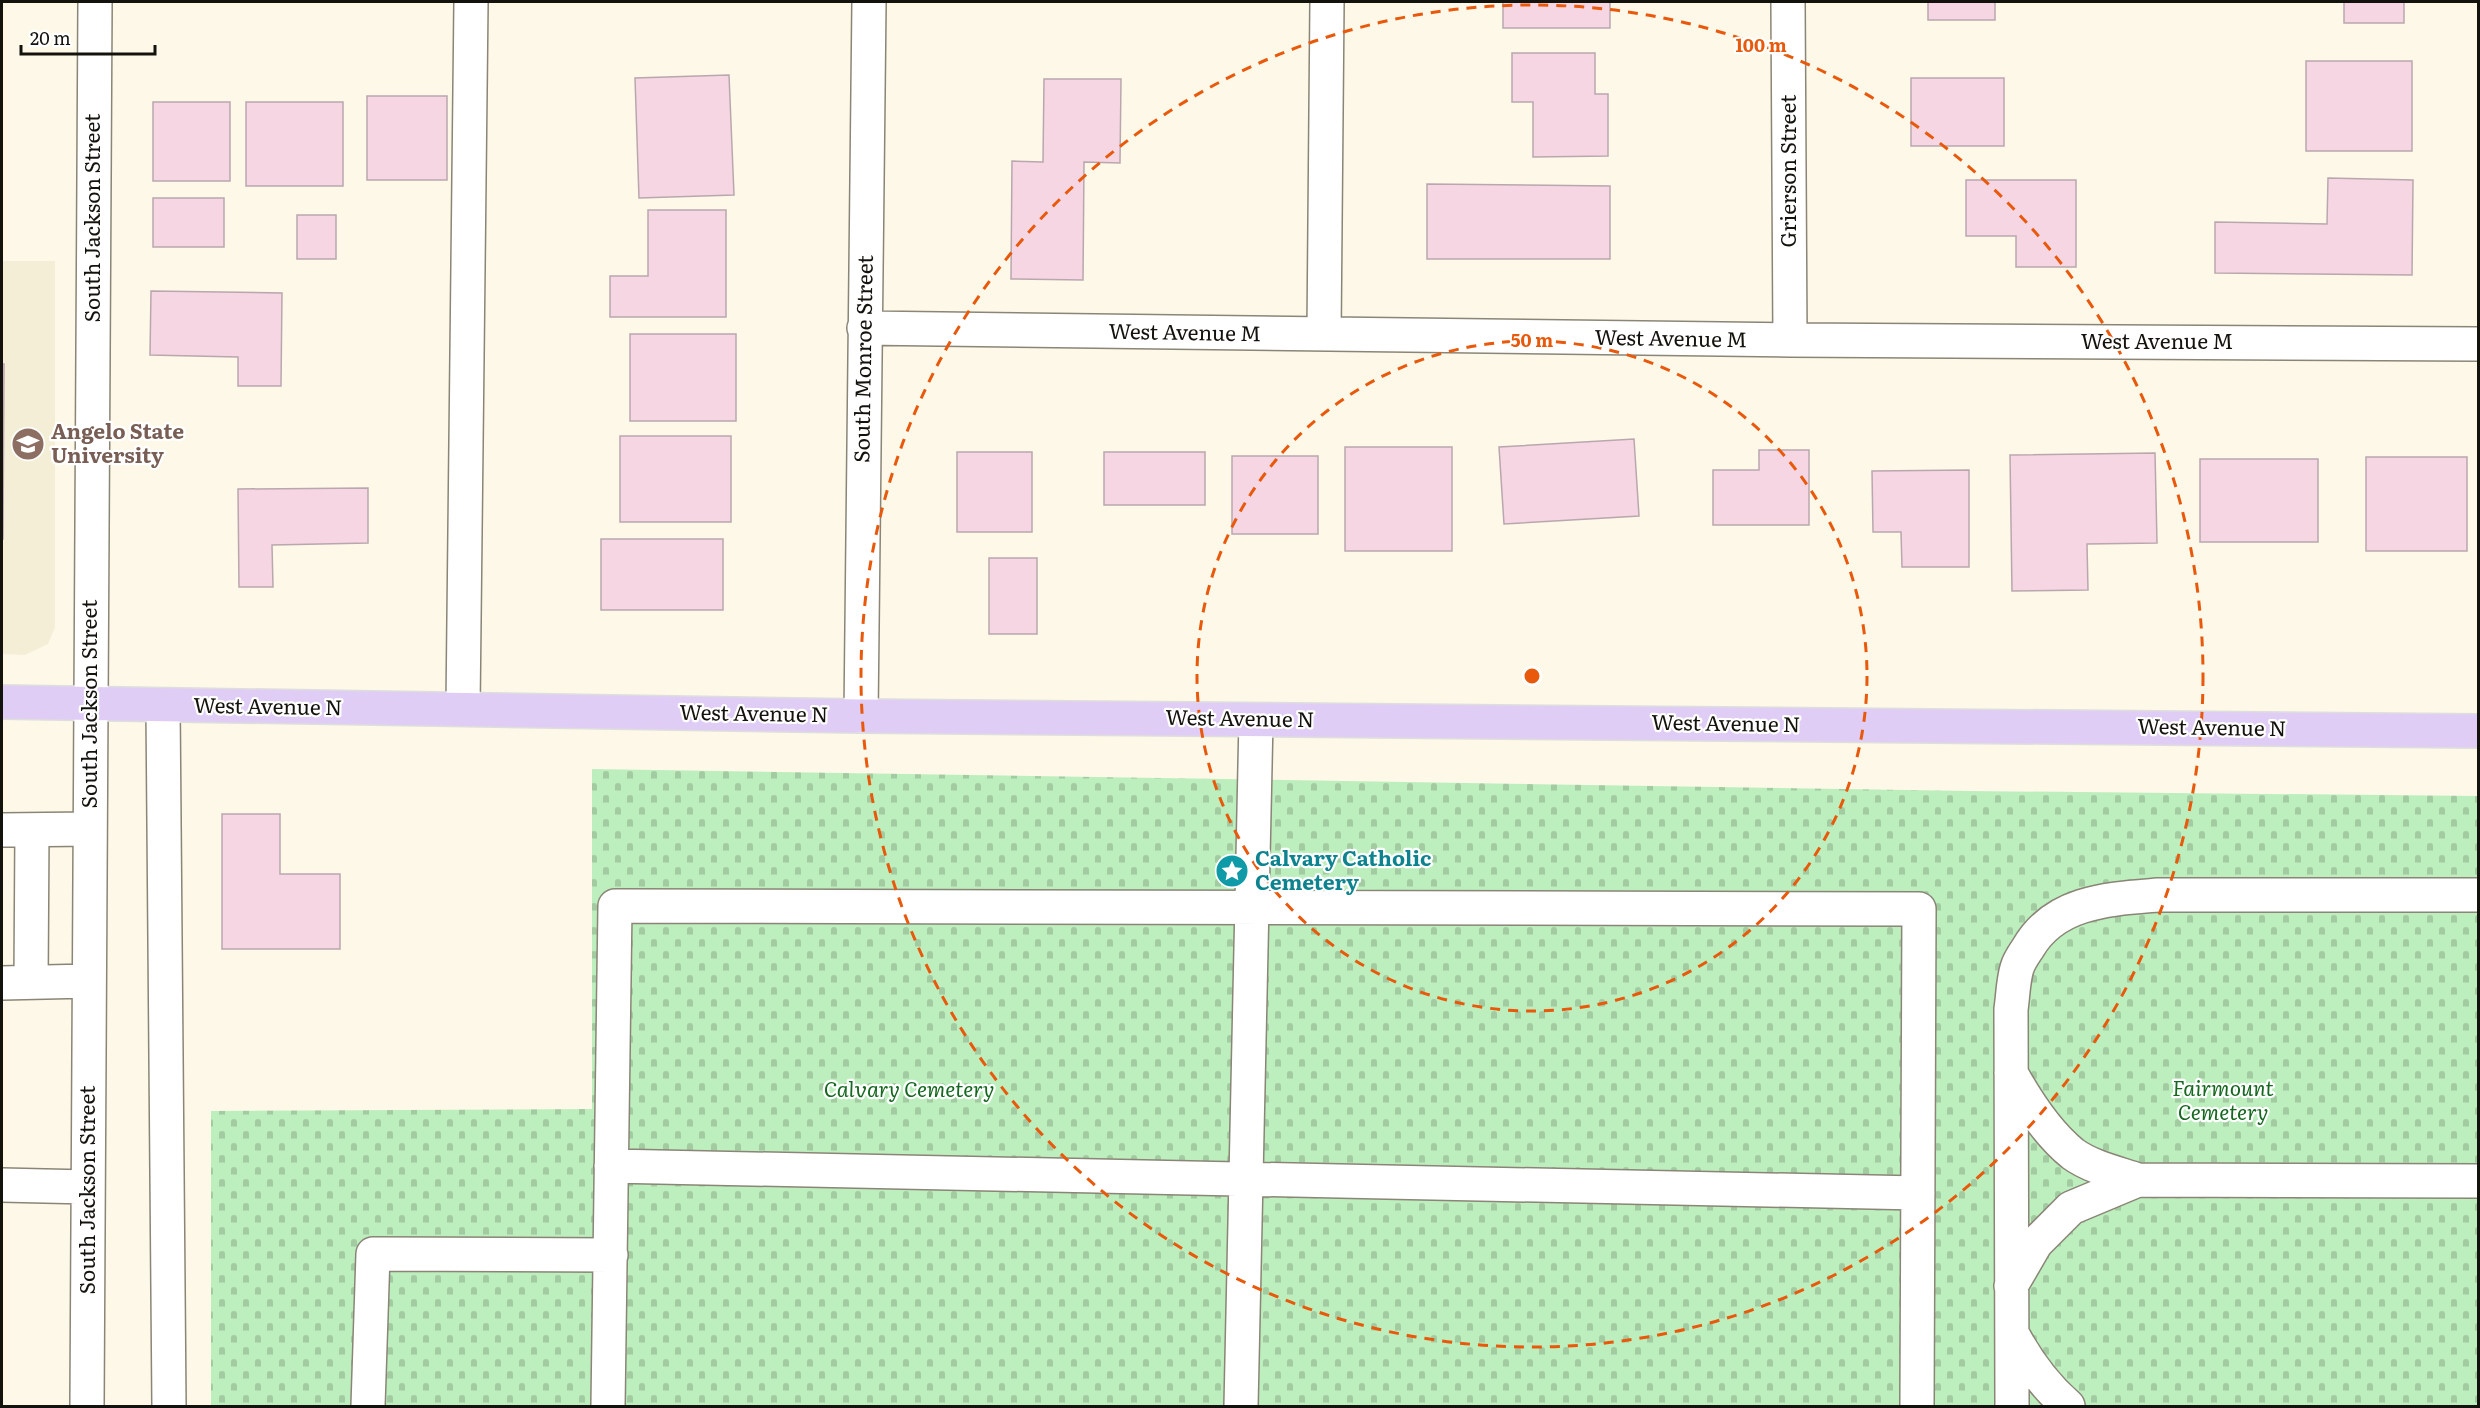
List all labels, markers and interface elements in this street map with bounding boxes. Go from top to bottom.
scale bar [21,18,154,56]
text: 20 m [30,24,71,51]
text: 100 m [1735,31,1787,58]
street label: Grierson Street [1771,94,1802,248]
street label: South Jackson Street [75,113,106,323]
street label: South Monroe Street [844,254,879,463]
street label: West Avenue M [1108,314,1262,347]
street label: West Avenue M [1594,320,1748,353]
street label: West Avenue M [2081,324,2233,355]
text: 50 m [1511,326,1553,353]
place label: Angelo State University [51,414,184,469]
school or university icon: Angelo State University [10,426,46,462]
street label: South Jackson Street [72,599,103,809]
centre of rings [1522,666,1542,686]
street label: West Avenue N [193,688,343,721]
street label: West Avenue N [679,695,829,728]
street label: West Avenue N [1165,700,1315,733]
street label: West Avenue N [1651,705,1801,738]
street label: West Avenue N [2137,709,2287,742]
place label: Calvary Catholic Cemetery [1255,841,1431,896]
place icon: Calvary Catholic Cemetery [1214,853,1250,889]
park label: Fairmount Cemetery [2172,1071,2274,1126]
park label: Calvary Cemetery [824,1072,994,1103]
street label: South Jackson Street [70,1085,101,1295]

